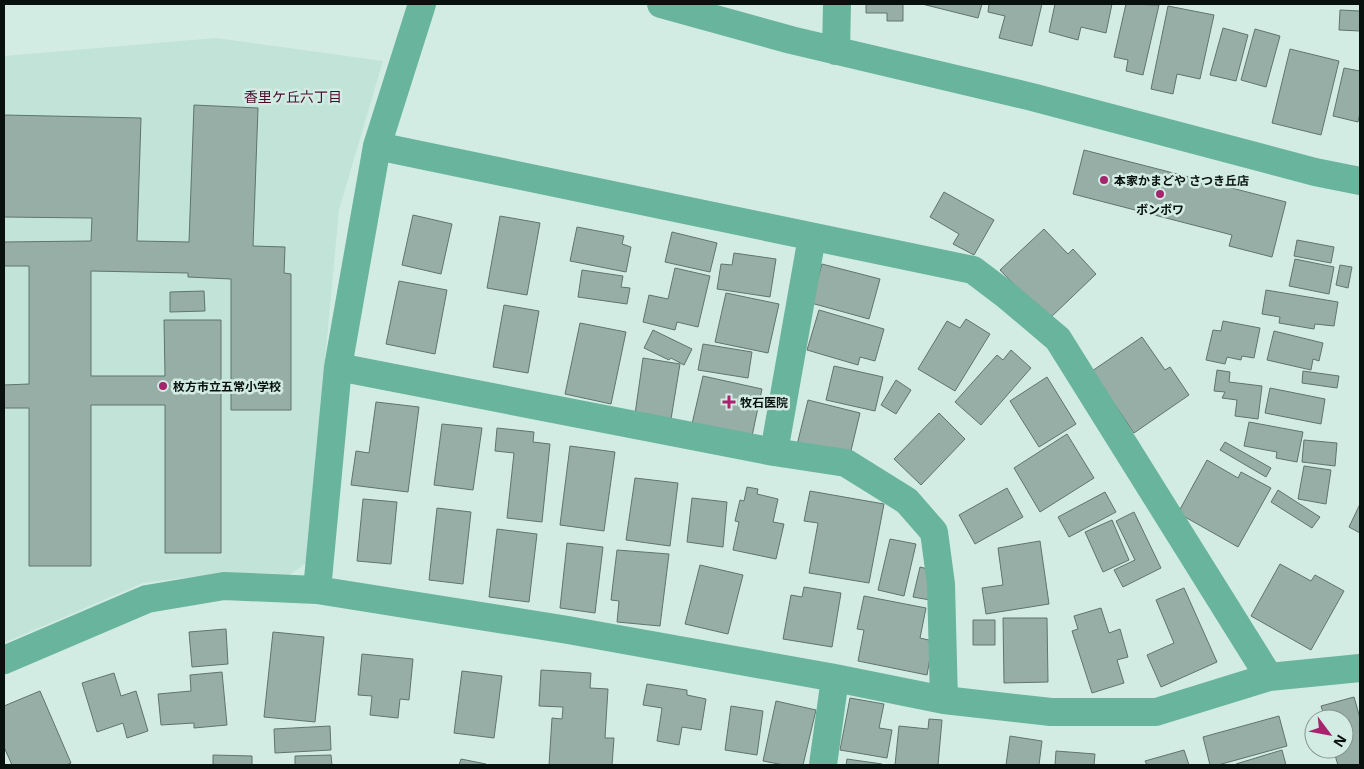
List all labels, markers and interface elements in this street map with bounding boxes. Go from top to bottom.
district label: 香里ケ丘六丁目 [244,87,342,106]
place label: 本家かまどや さつき丘店 [1114,172,1249,189]
marker: 本家かまどや さつき丘店 [1098,174,1110,186]
marker: ボンボワ [1154,188,1166,200]
place label: ボンボワ [1136,201,1184,218]
place label: 枚方市立五常小学校 [173,378,281,395]
marker: 枚方市立五常小学校 [157,380,169,392]
place label: 牧石医院 [740,394,788,411]
marker: 牧石医院 [722,395,736,409]
north arrow [1304,709,1354,759]
text: N [1329,731,1352,751]

